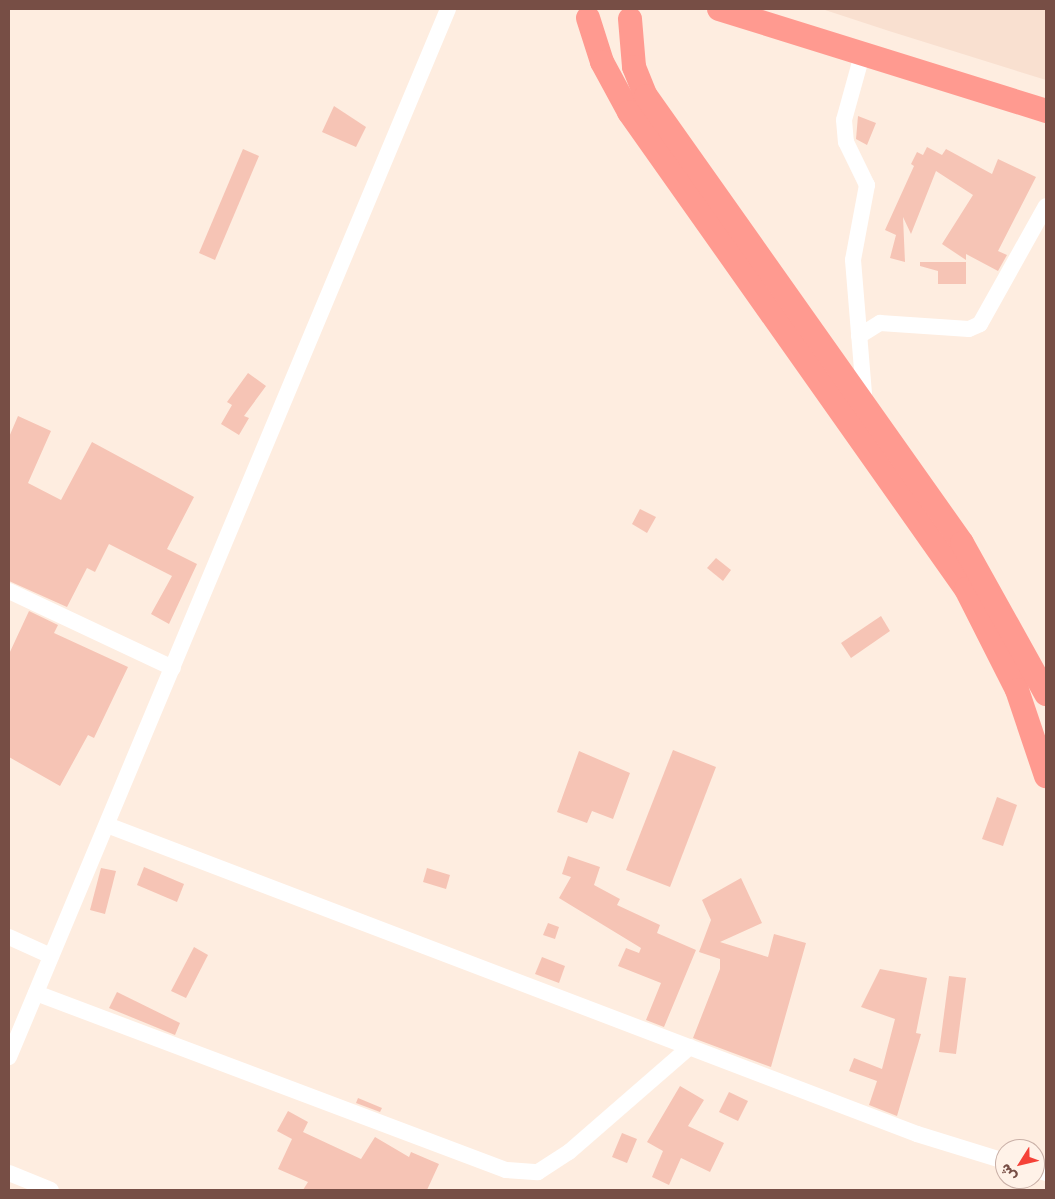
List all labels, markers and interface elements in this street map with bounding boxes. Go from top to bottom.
north arrow [995,1139,1045,1189]
text: ش [996,1160,1020,1185]

